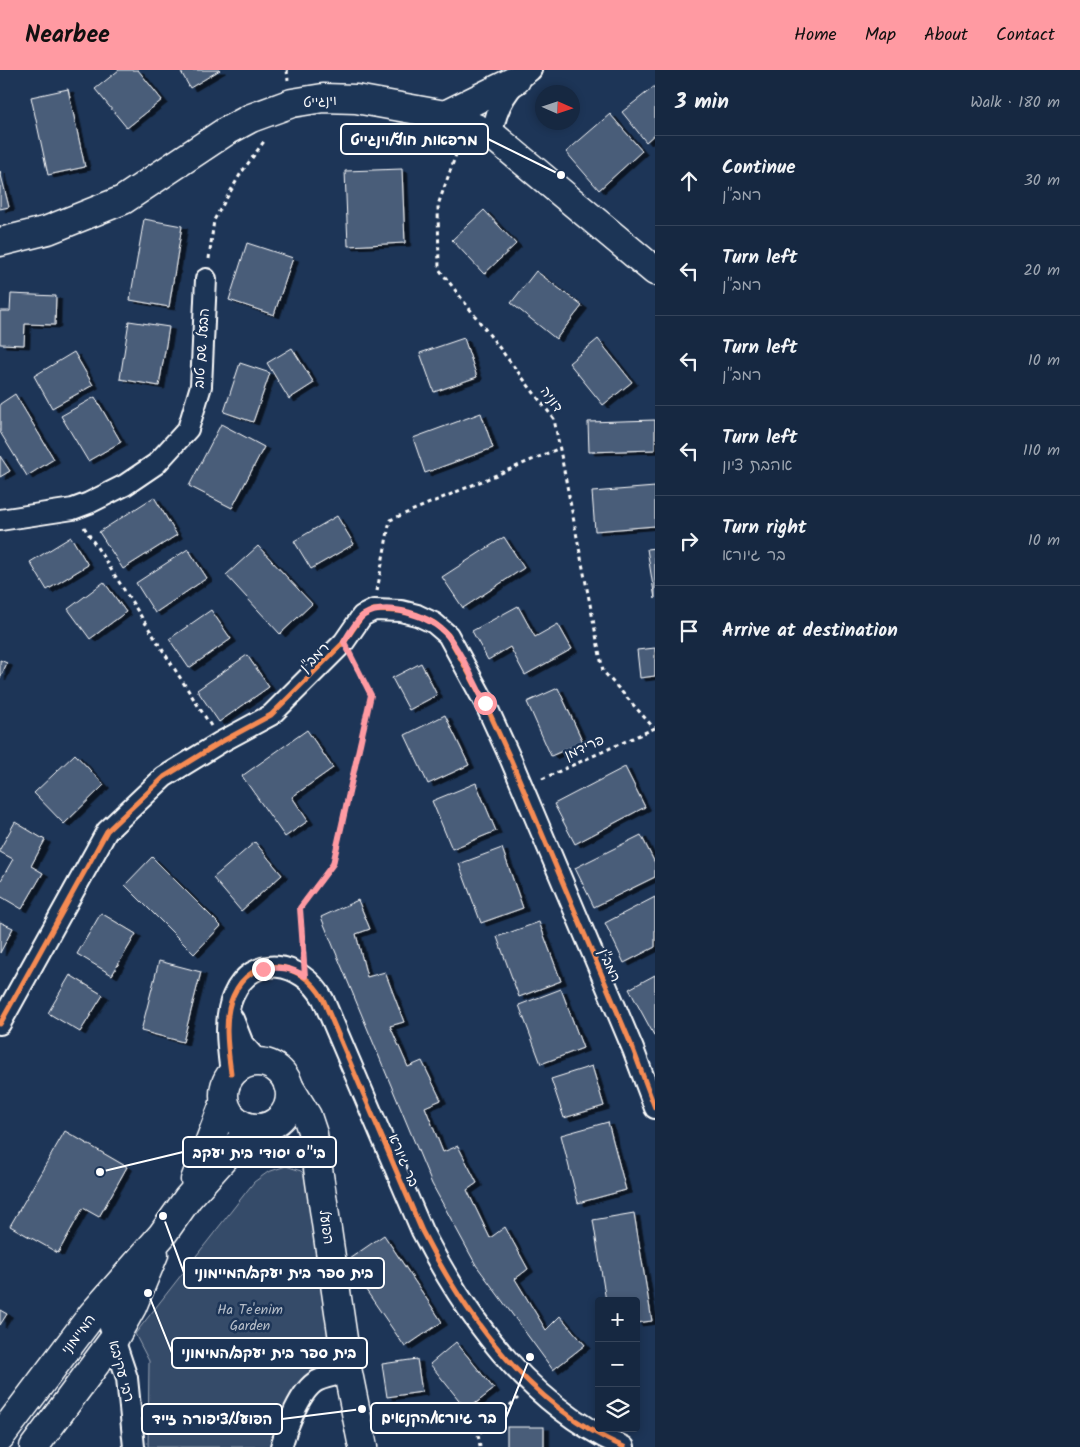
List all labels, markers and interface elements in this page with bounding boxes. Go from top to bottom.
text: Nearbee [25,16,110,55]
text: Home [794,21,837,50]
text: Map [865,21,896,50]
text: About [924,21,968,50]
text: Contact [996,21,1055,50]
north arrow [535,85,580,130]
text: 3 min [675,86,729,119]
street label: וינגייט [302,90,338,114]
text: Walk · 180 m [970,90,1060,115]
callout: מרפאות חוץ/וינגייט [341,124,488,154]
text: מרפאות חוץ/וינגייט [350,129,478,153]
text: Continue [722,153,795,183]
icon: ahead [675,167,703,195]
text: 30 m [1024,168,1060,193]
text: רמב"ן [722,183,762,208]
text: Turn left [722,243,797,273]
icon: left [675,257,703,285]
text: 20 m [1024,258,1060,283]
text: רמב"ן [722,273,762,298]
street label: הבעל שם טוב [188,307,216,389]
text: Turn left [722,333,797,363]
icon: left [675,347,703,375]
text: 10 m [1028,348,1060,373]
text: רמב"ן [722,363,762,388]
street label: דוניה [534,382,568,417]
text: Turn left [722,423,797,453]
icon: left [675,437,703,465]
text: 110 m [1023,438,1060,463]
text: אהבת ציון [722,453,792,478]
text: Turn right [722,513,807,543]
icon: right [675,527,703,555]
text: 10 m [1028,528,1060,553]
text: בר גיורא [722,543,786,568]
text: Arrive at destination [722,616,898,646]
icon: arrive [675,617,703,645]
street label: רמב"ן [295,638,335,678]
route start [474,692,497,715]
street label: פרידמן [561,729,608,766]
street label: רמב"ן [592,945,626,986]
route end [252,958,275,981]
street label: בר גיורא [382,1130,424,1190]
callout: בי"ס יסודי בית יעקב [183,1137,336,1167]
text: בי"ס יסודי בית יעקב [192,1142,326,1166]
street label: הפועל [313,1208,339,1246]
callout: בית ספר בית יעקב/המיימוני [184,1258,384,1288]
text: בית ספר בית יעקב/המיימוני [194,1262,374,1286]
map controls [595,1297,640,1432]
button: + [595,1297,640,1342]
park label: Ha Te'enim Garden [217,1299,283,1337]
street label: המיימוני [56,1310,101,1360]
street label: רבי עקיבא [102,1338,140,1405]
callout: בית ספר בית יעקב/המימוני [172,1338,367,1368]
text: בית ספר בית יעקב/המימוני [182,1342,356,1366]
button: − [595,1342,640,1387]
button: layers [595,1387,640,1432]
callout: בר גיורא/הקנאים [371,1403,506,1433]
callout: הפועל/ציפורה זייד [142,1404,282,1434]
text: בר גיורא/הקנאים [381,1407,497,1431]
text: הפועל/ציפורה זייד [152,1408,272,1432]

